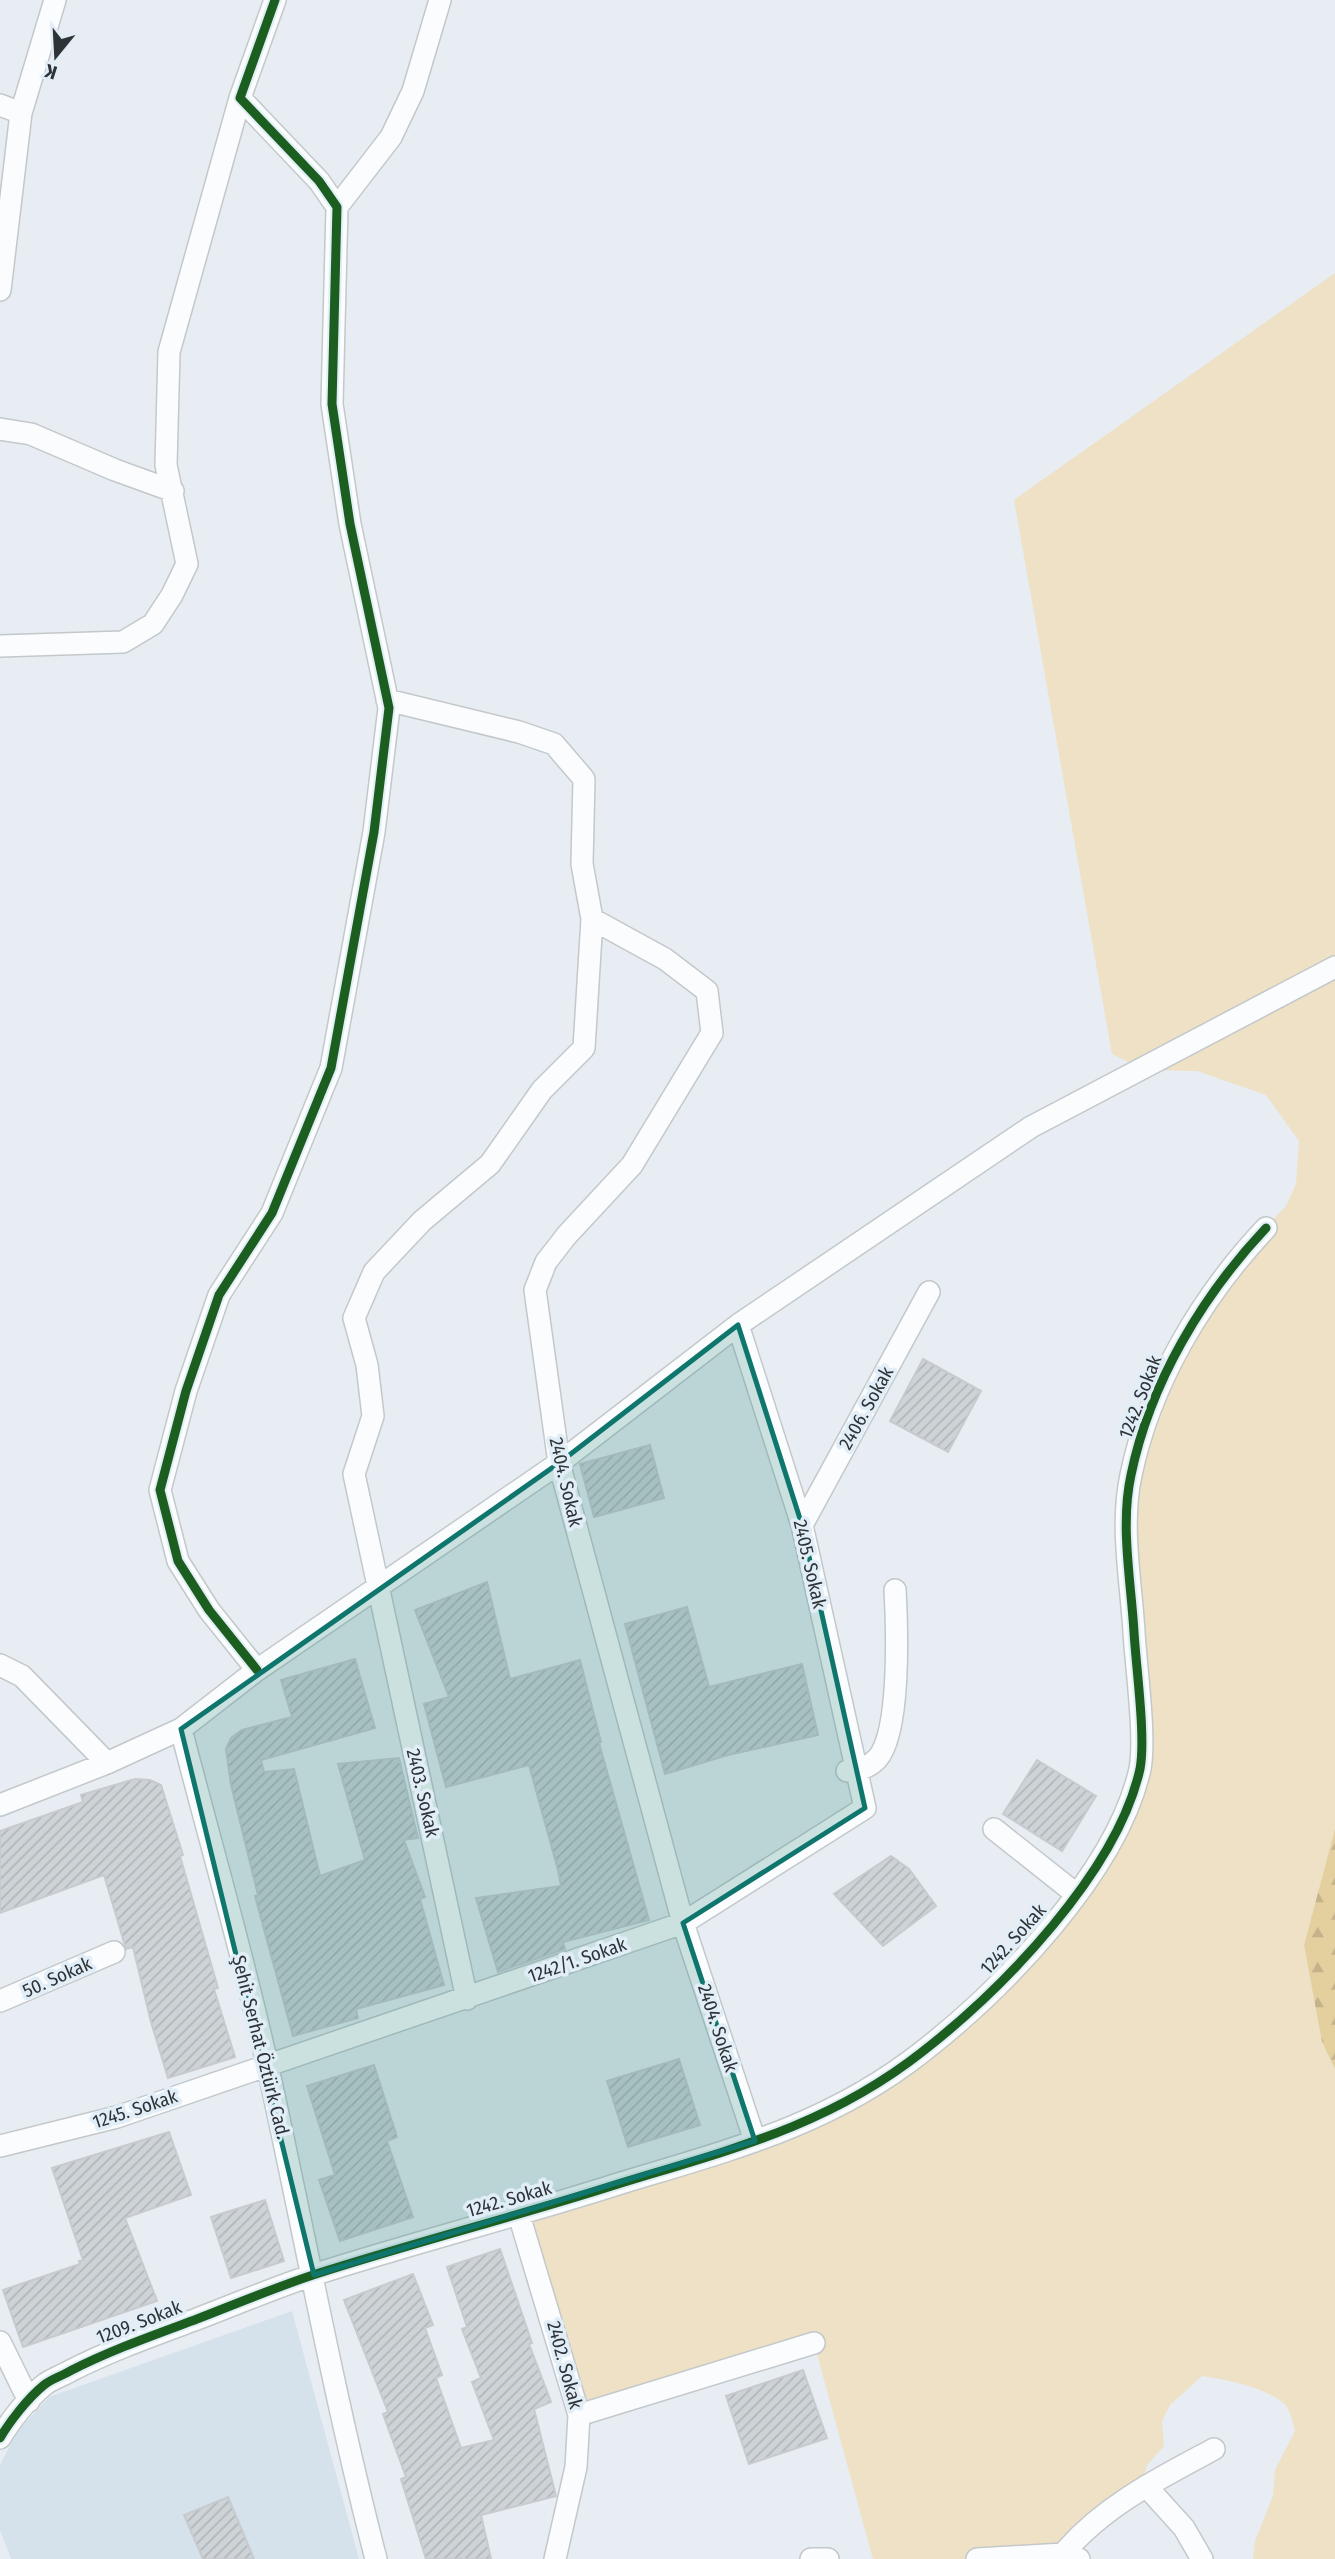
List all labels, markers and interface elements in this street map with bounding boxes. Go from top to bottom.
north arrow [21,21,91,91]
text: K [41,59,60,84]
street label: 1242. Sokak [1114,1352,1166,1442]
street label: 2406. Sokak [834,1362,898,1453]
street label: 2404. Sokak [545,1435,587,1529]
street label: 2405. Sokak [789,1517,831,1611]
street label: 2403. Sokak [402,1747,444,1840]
street label: 1242. Sokak [975,1899,1051,1979]
street label: 1242/1. Sokak [525,1932,629,1988]
street label: 50. Sokak [19,1952,95,2002]
street label: Şehit Serhat Öztürk Cad. [227,1953,295,2141]
street label: 2404. Sokak [693,1981,743,2075]
street label: 1245. Sokak [90,2084,180,2134]
street label: 1242. Sokak [464,2176,554,2222]
street label: 1209. Sokak [93,2295,185,2349]
street label: 2402. Sokak [542,2319,588,2412]

